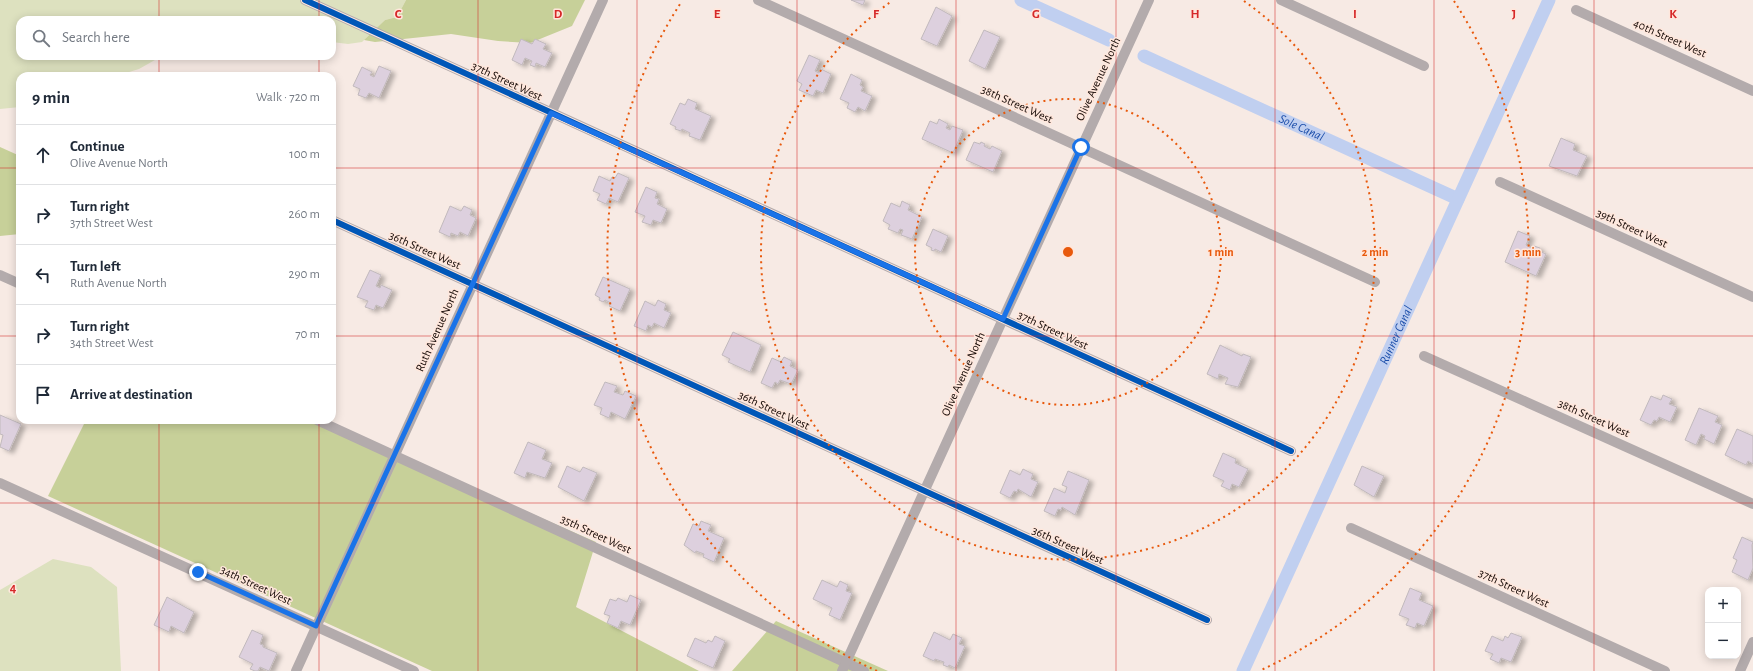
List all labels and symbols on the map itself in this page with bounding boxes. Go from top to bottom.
text: C [395,8,402,21]
text: D [554,8,563,21]
text: E [714,8,721,21]
text: F [873,8,880,21]
text: G [1032,8,1040,21]
text: H [1190,8,1200,21]
text: I [1353,8,1357,21]
text: J [1512,8,1516,21]
text: K [1669,8,1677,21]
street label: 40th Street West [1632,17,1708,59]
street label: Olive Avenue North [1073,35,1123,123]
street label: 37th Street West [470,59,544,103]
street label: 38th Street West [979,83,1055,125]
water label: Sole Canal [1277,112,1326,144]
route start [1072,138,1090,156]
street label: 39th Street West [1595,206,1670,250]
street label: 36th Street West [387,229,463,271]
centre of rings [1061,245,1075,259]
text: 1 min [1208,246,1234,258]
text: 2 min [1362,246,1388,258]
text: 3 min [1515,246,1541,258]
street label: Ruth Avenue North [413,287,461,373]
water label: Runner Canal [1377,304,1415,367]
street label: 37th Street West [1016,308,1090,352]
street label: Olive Avenue North [939,330,987,418]
street label: 36th Street West [737,388,812,432]
street label: 38th Street West [1556,397,1632,439]
street label: 35th Street West [559,512,633,556]
street label: 36th Street West [1030,524,1106,566]
route end [189,563,207,581]
street label: 34th Street West [219,563,294,607]
street label: 37th Street West [1477,566,1551,610]
text: 4 [10,582,17,595]

